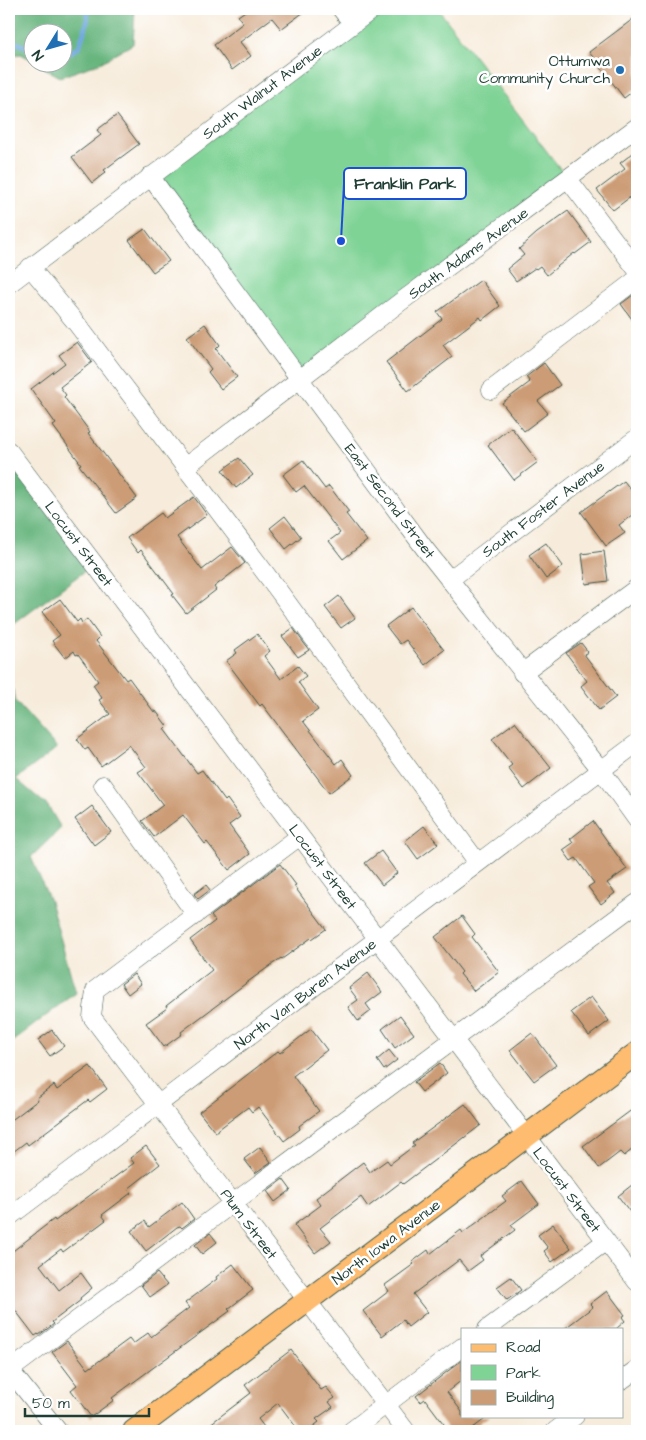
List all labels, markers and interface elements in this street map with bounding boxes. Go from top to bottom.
north arrow [22,22,72,72]
street label: South Walnut Avenue [198,40,327,144]
text: N [28,46,49,65]
place label: Ottumwa Community Church [479,51,611,90]
marker: Ottumwa Community Church [614,64,626,76]
callout: Franklin Park [344,168,466,199]
text: Franklin Park [354,173,456,195]
street label: South Adams Avenue [404,203,533,304]
street label: East Second Street [339,439,440,563]
street label: South Foster Avenue [478,456,609,563]
street label: Locust Street [40,497,118,591]
street label: Locust Street [284,820,362,914]
street label: North Van Buren Avenue [230,934,381,1055]
street label: Locust Street [528,1143,606,1237]
street label: Plum Street [215,1185,282,1264]
street label: North Iowa Avenue [328,1195,445,1290]
legend [461,1328,624,1418]
text: Road [506,1337,541,1358]
text: Park [506,1363,541,1384]
scale bar [25,1385,149,1417]
text: Building [506,1387,554,1409]
text: 50 m [32,1393,70,1414]

